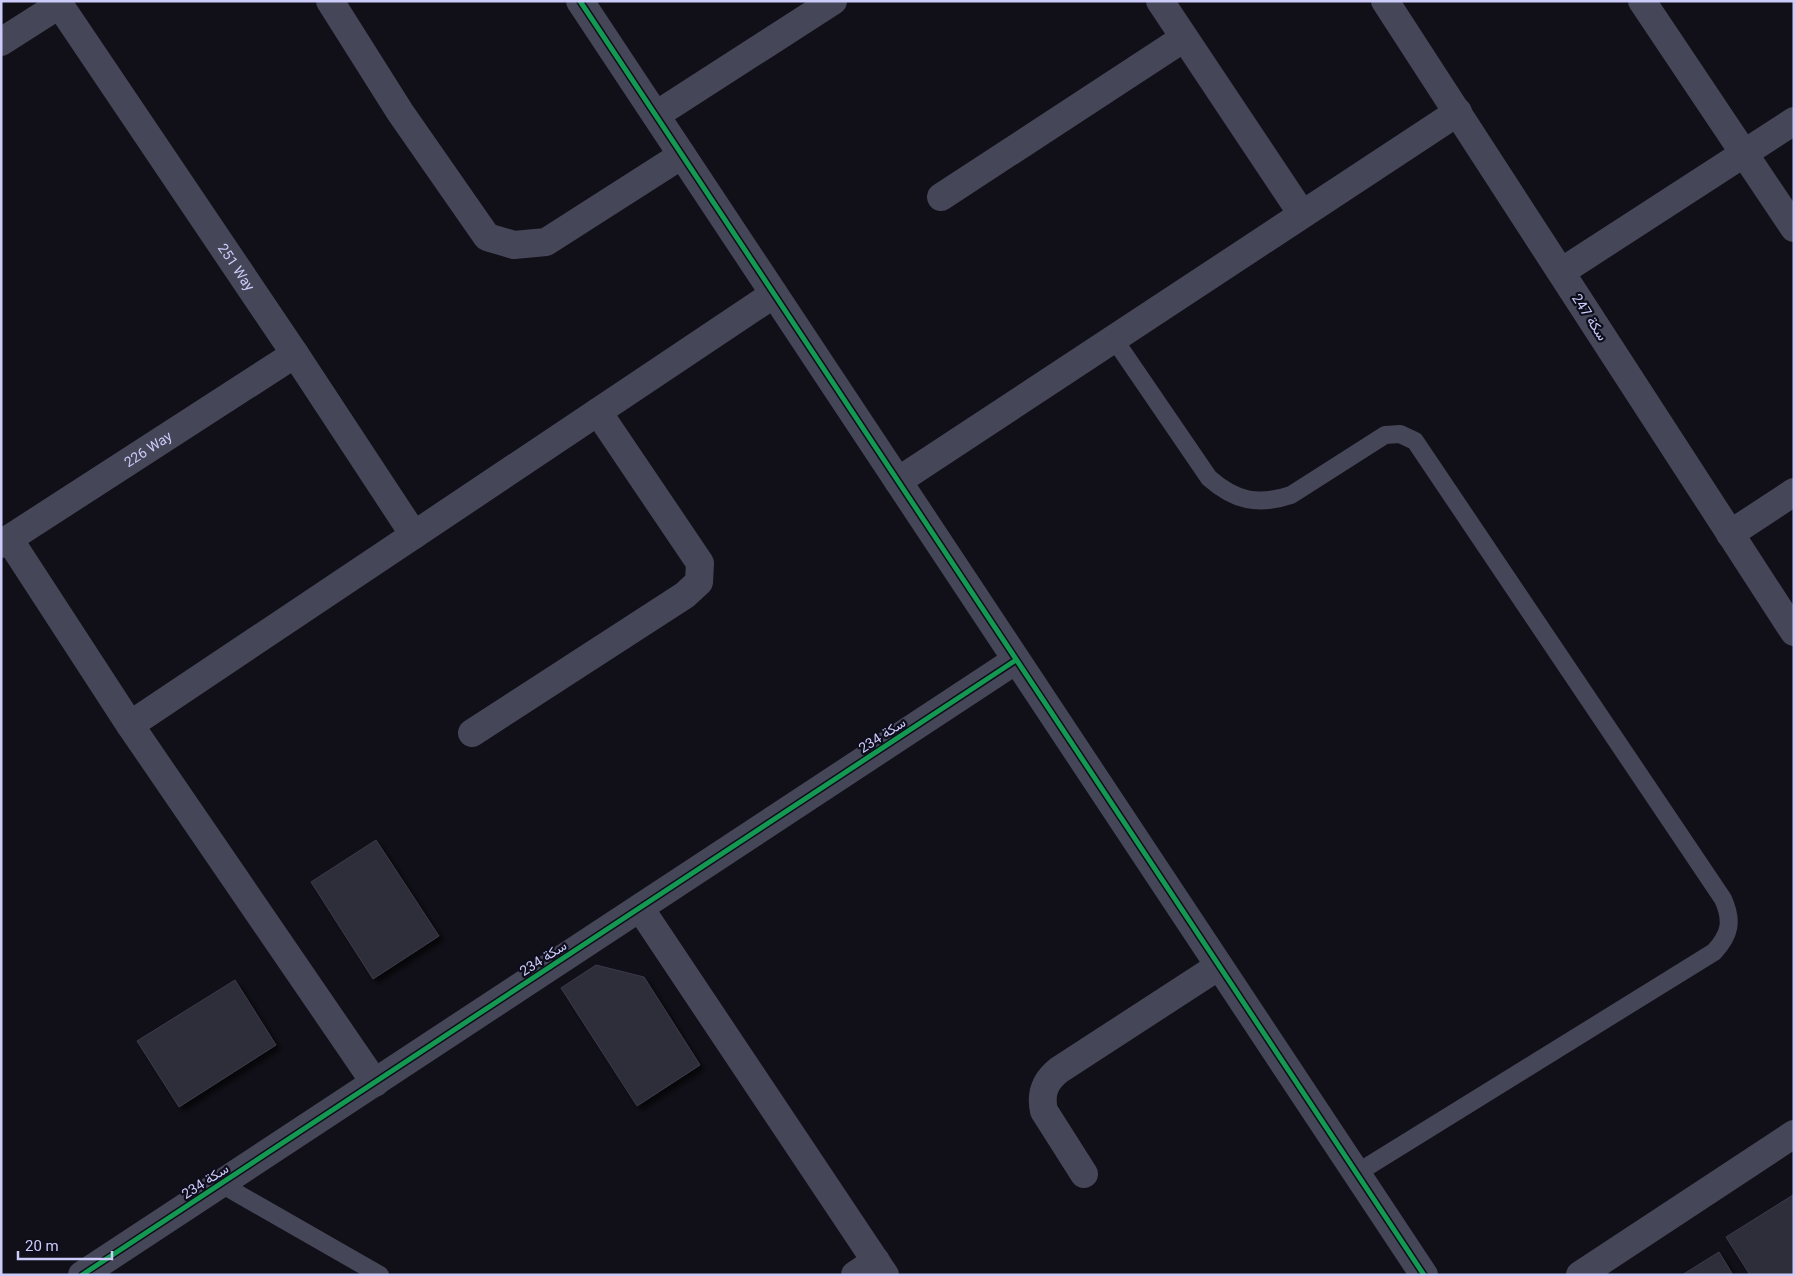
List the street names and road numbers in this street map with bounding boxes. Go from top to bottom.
street label: 251 Way [215,241,258,294]
street label: سكة 247 [1569,291,1611,343]
street label: 226 Way [121,428,175,470]
street label: سكة 234 [856,714,908,756]
street label: سكة 234 [517,937,569,979]
street label: سكة 234 [179,1160,231,1202]

